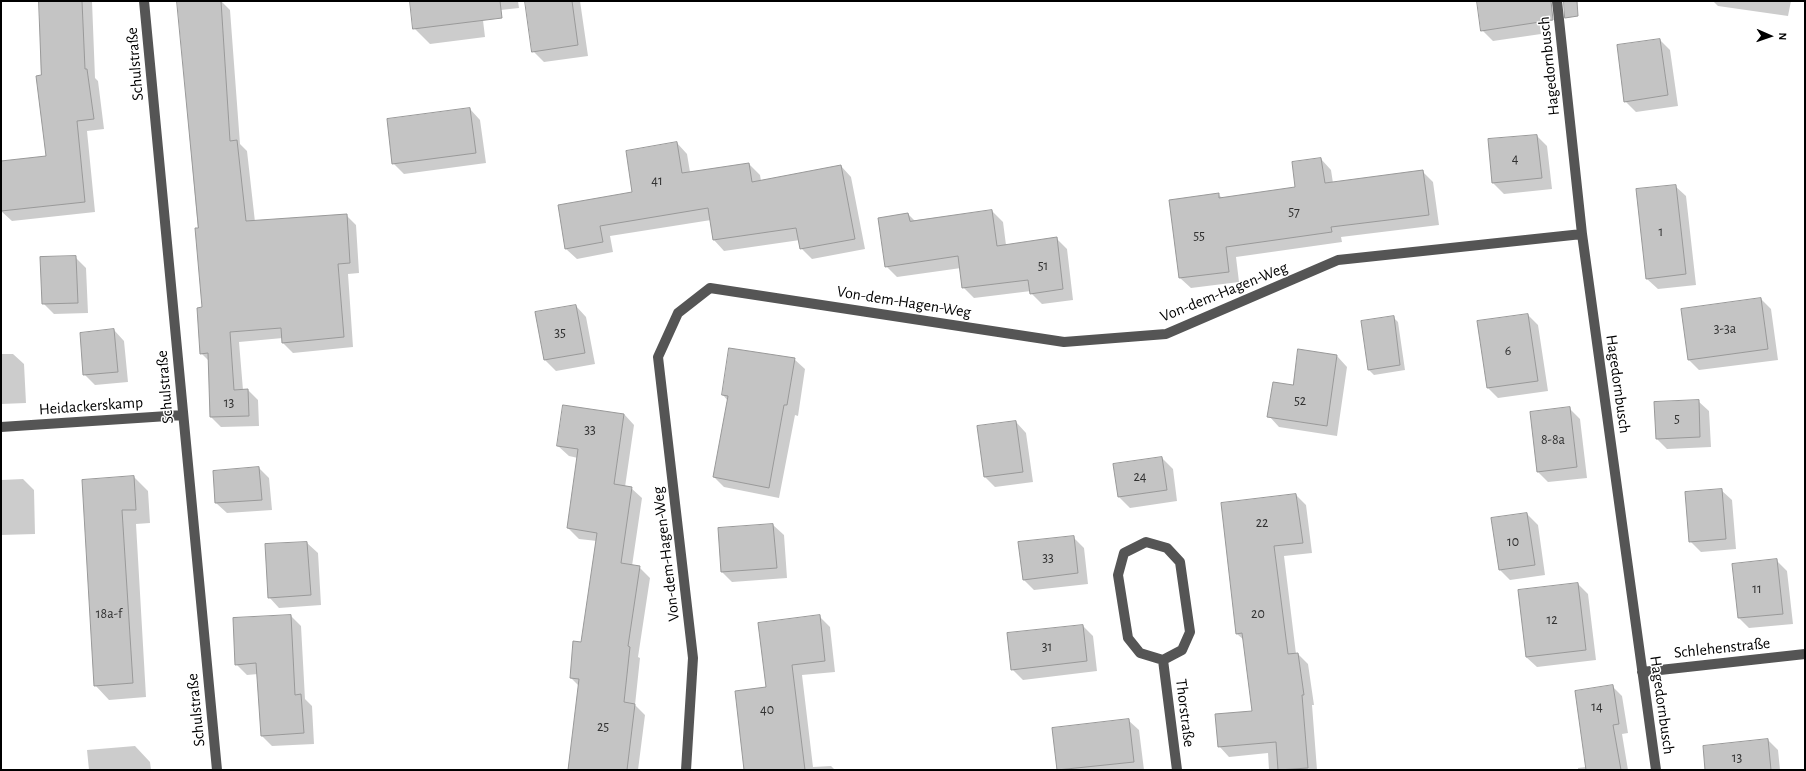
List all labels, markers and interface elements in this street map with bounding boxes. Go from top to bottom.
street label: Hagedornbusch [1534,16,1564,116]
north arrow [1750,16,1790,56]
street label: Schulstraße [122,27,148,101]
text: N [1777,32,1788,40]
house number: 4 [1512,151,1518,167]
house number: 41 [651,173,663,189]
house number: 57 [1288,204,1300,220]
house number: 1 [1659,224,1663,240]
house number: 55 [1193,228,1205,244]
house number: 51 [1038,258,1048,274]
street label: Von-dem-Hagen-Weg [1157,258,1291,326]
street label: Von-dem-Hagen-Weg [835,282,973,322]
house number: 3-3a [1714,321,1736,337]
house number: 35 [554,325,566,341]
street label: Hagedornbusch [1602,333,1634,435]
house number: 6 [1505,343,1511,359]
street label: Schulstraße [152,350,178,424]
street label: Heidackerskamp [38,393,144,419]
house number: 52 [1294,393,1306,409]
house number: 13 [224,395,234,411]
house number: 5 [1674,411,1680,427]
house number: 33 [584,422,596,438]
house number: 8-8a [1541,432,1565,448]
house number: 24 [1133,469,1147,485]
street label: Von-dem-Hagen-Weg [648,485,684,623]
house number: 22 [1256,515,1268,531]
house number: 10 [1507,534,1519,550]
house number: 33 [1042,550,1054,566]
house number: 11 [1752,581,1762,597]
house number: 18a-f [96,606,122,622]
house number: 20 [1251,606,1265,622]
house number: 12 [1546,612,1558,628]
street label: Schlehenstraße [1673,633,1771,663]
house number: 31 [1042,639,1052,655]
street label: Hagedornbusch [1646,654,1678,756]
street label: Schulstraße [183,672,209,748]
street label: Thorstraße [1171,678,1199,748]
house number: 14 [1591,699,1603,715]
house number: 40 [760,702,774,718]
house number: 25 [597,719,609,735]
house number: 13 [1732,750,1742,766]

